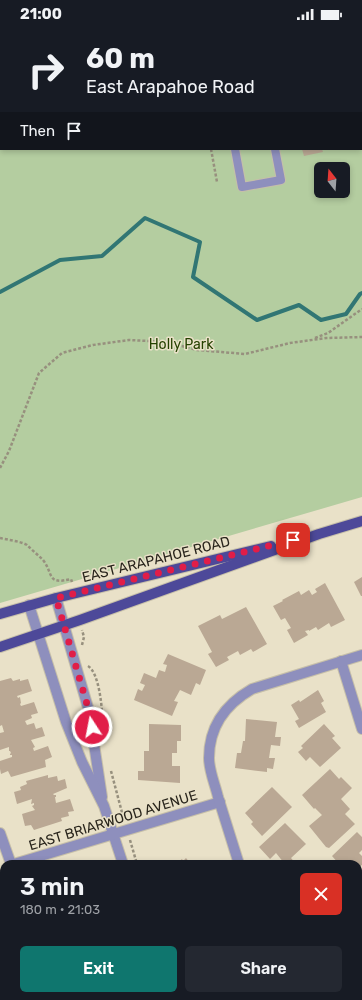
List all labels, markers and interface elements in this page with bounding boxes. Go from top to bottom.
text: 21:00 [20,5,62,23]
text: 60 m [86,42,155,75]
icon: right [20,44,72,96]
text: East Arapahoe Road [86,76,255,98]
icon: arrive [63,120,85,142]
text: Then [20,122,55,140]
north arrow [314,162,350,198]
map controls [314,162,350,198]
park label: Holly Park [149,336,214,353]
pin [276,523,310,557]
icon: arrive [282,529,304,551]
street label: EAST ARAPAHOE ROAD [80,533,232,586]
position arrow [71,706,113,748]
street label: EAST BRIARWOOD AVENUE [27,787,199,854]
text: 3 min [20,873,84,901]
button: close [300,873,342,915]
text: 180 m · 21:03 [20,902,100,917]
button: Exit [20,946,177,992]
button: Share [185,946,342,992]

